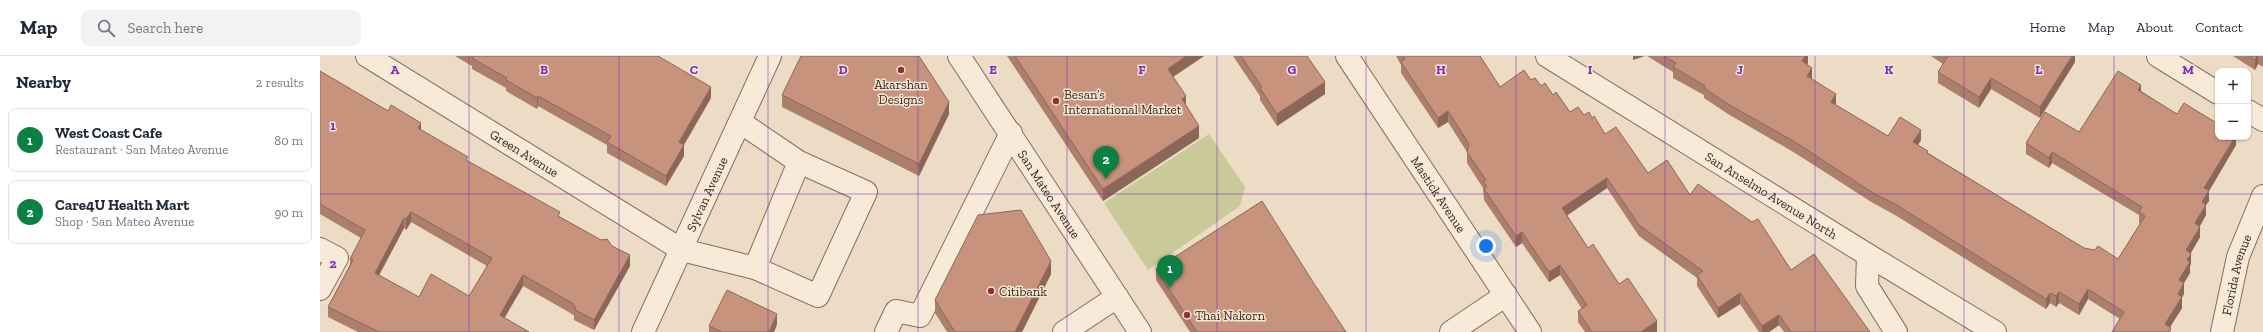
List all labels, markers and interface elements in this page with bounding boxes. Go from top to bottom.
search box [81,10,361,46]
text: Map [20,16,57,39]
icon: search [95,17,117,39]
text: Search here [127,19,203,37]
text: Home [2030,19,2066,36]
text: Map [2088,19,2114,36]
text: About [2136,19,2173,36]
text: Contact [2195,19,2243,36]
text: A [391,62,400,77]
text: B [540,62,548,77]
text: C [690,62,698,77]
text: D [838,62,848,77]
text: E [989,62,997,77]
text: F [1138,62,1146,77]
text: G [1288,62,1297,77]
text: H [1436,62,1446,77]
text: I [1588,62,1593,77]
text: J [1737,62,1743,77]
text: K [1885,62,1894,77]
text: L [2035,62,2043,77]
text: M [2182,62,2194,77]
marker: Akarshan Designs [896,65,906,75]
map controls [2215,68,2251,140]
button: + [2215,68,2251,104]
text: Nearby [16,72,71,92]
text: 2 results [256,75,304,90]
place label: Akarshan Designs [874,77,928,107]
place label: Besan’s International Market [1064,87,1182,117]
marker: Besan’s International Market [1051,96,1061,106]
button: − [2215,104,2251,140]
text: 1 [330,118,336,133]
text: West Coast Cafe [55,124,162,142]
street label: Green Avenue [487,126,562,180]
text: 1 [27,133,33,148]
text: 80 m [274,133,303,148]
text: Restaurant · San Mateo Avenue [55,142,228,157]
pin: 2 [1093,146,1119,179]
street label: San Mateo Avenue [1015,147,1084,241]
street label: San Anselmo Avenue North [1703,149,1841,242]
street label: Mastick Avenue [1408,153,1469,235]
street label: Sylvan Avenue [683,154,730,234]
text: Care4U Health Mart [55,196,189,214]
text: 2 [27,205,33,220]
text: 90 m [274,205,303,220]
text: Shop · San Mateo Avenue [55,214,194,229]
street label: Florida Avenue [2218,232,2254,317]
your location [1476,236,1496,256]
pin: 1 [1157,255,1183,288]
text: 2 [330,256,337,271]
place label: Citibank [999,284,1047,299]
marker: Citibank [986,286,996,296]
place label: Thai Nakorn [1195,308,1265,323]
marker: Thai Nakorn [1182,310,1192,320]

